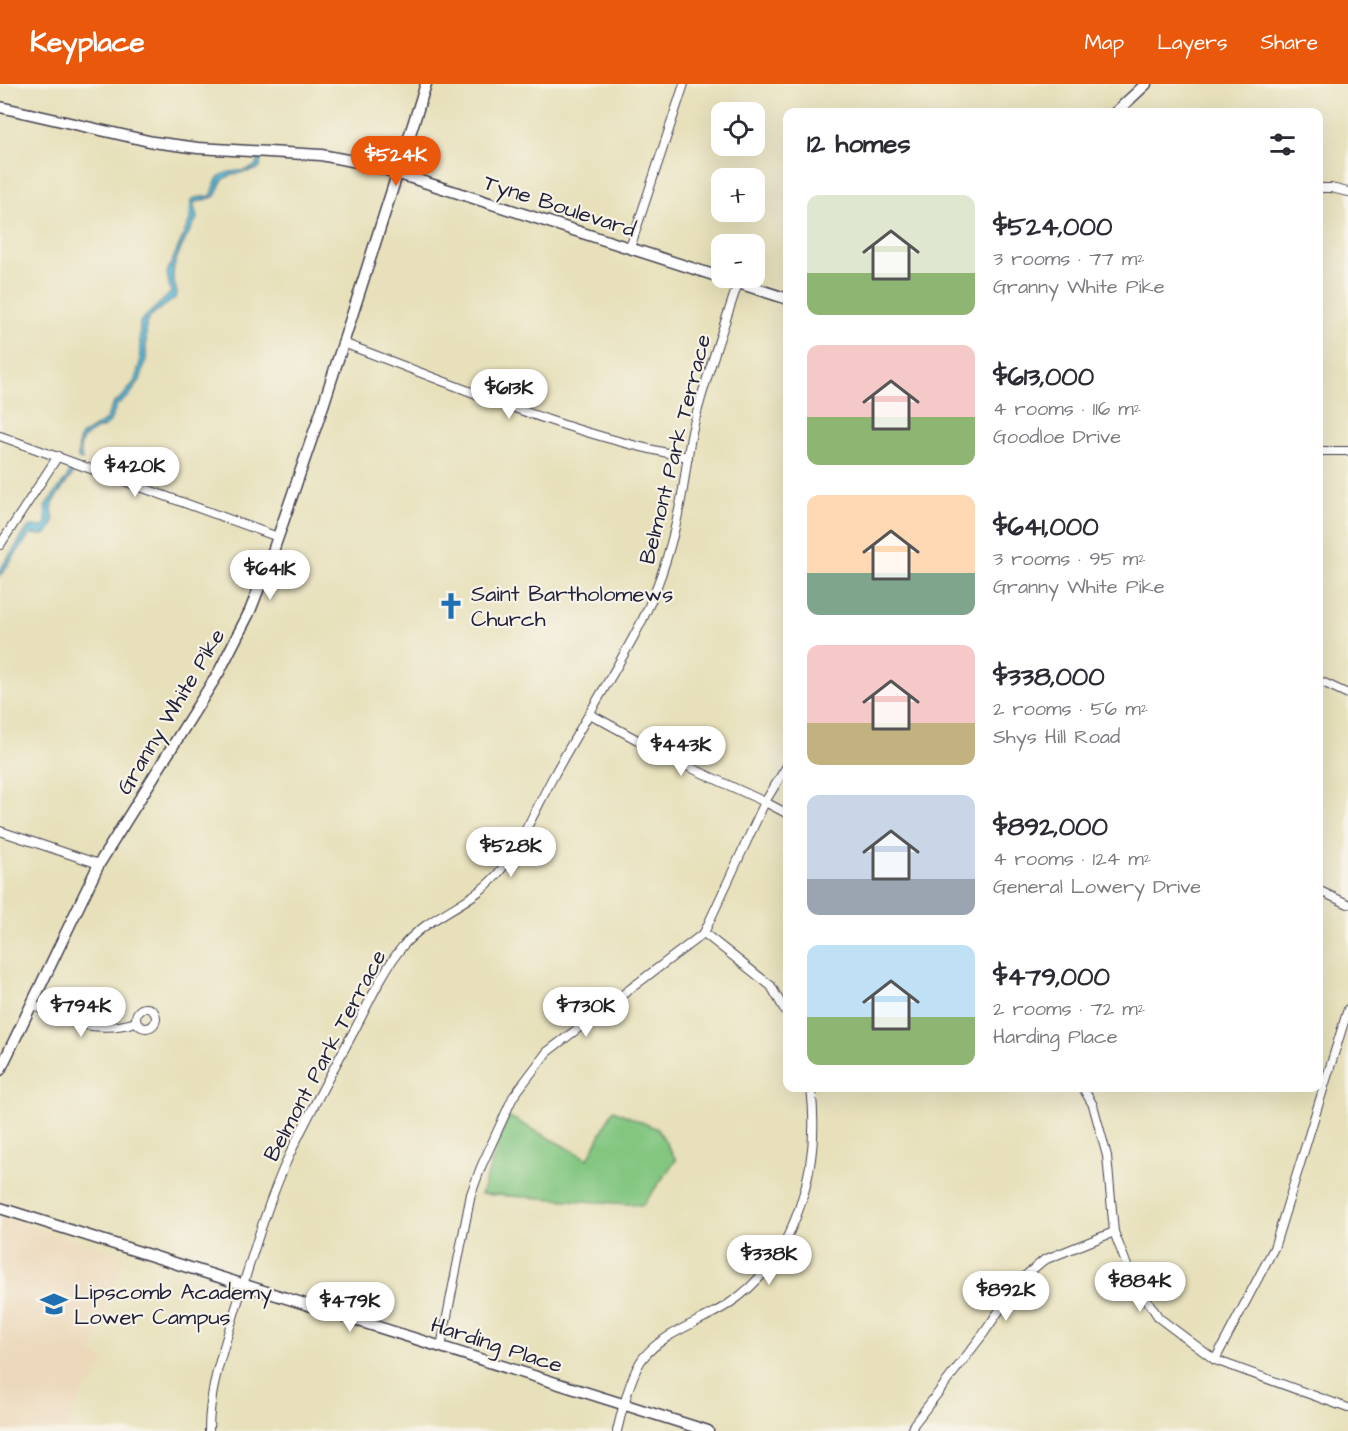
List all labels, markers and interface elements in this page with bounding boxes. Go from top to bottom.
text: Keyplace [30,23,145,62]
text: Map [1084,28,1124,57]
text: Layers [1157,28,1227,57]
text: Share [1260,28,1318,57]
map controls [711,102,765,288]
button: locate [711,102,765,156]
text: 12 homes [807,126,910,162]
icon: filters [1266,128,1299,161]
pin: $524K [354,136,438,187]
text: $524K [365,141,427,169]
street label: Tyne Boulevard [479,167,639,247]
button: + [711,168,765,222]
text: $524,000 [993,209,1112,245]
icon: home [855,219,927,291]
button: − [711,234,765,288]
text: 3 rooms · 77 m² [993,245,1145,273]
text: Granny White Pike [993,273,1165,301]
street label: Belmont Park Terrace [632,331,719,568]
text: $613,000 [993,359,1094,395]
pin: $613K [467,369,551,420]
icon: home [855,369,927,441]
text: $613K [485,374,533,402]
text: 4 rooms · 116 m² [993,395,1141,423]
text: Goodloe Drive [993,423,1121,451]
pin: $420K [93,447,177,498]
text: $420K [105,452,165,480]
text: $641,000 [993,509,1099,545]
icon: home [855,519,927,591]
text: 3 rooms · 95 m² [993,545,1146,573]
pin: $641K [228,550,312,601]
text: $641K [244,555,296,583]
text: Granny White Pike [993,573,1165,601]
place label: Saint Bartholomews Church [471,579,673,635]
church icon: Saint Bartholomews Church [436,591,466,621]
street label: Granny White Pike [109,623,234,801]
text: $338,000 [993,659,1105,695]
icon: home [855,669,927,741]
text: 2 rooms · 56 m² [993,695,1148,723]
text: Shys Hill Road [993,723,1120,751]
pin: $443K [639,726,723,777]
text: $443K [651,731,711,759]
text: $892,000 [993,809,1108,845]
icon: home [855,819,927,891]
pin: $528K [469,827,553,878]
text: $528K [480,832,542,860]
text: 4 rooms · 124 m² [993,845,1151,873]
text: General Lowery Drive [993,873,1201,901]
street label: Belmont Park Terrace [256,944,394,1167]
text: $479,000 [993,959,1110,995]
icon: home [855,969,927,1041]
pin: $794K [39,987,123,1038]
pin: $730K [544,987,628,1038]
text: $794K [51,992,111,1020]
text: $730K [557,992,615,1020]
text: 2 rooms · 72 m² [993,995,1145,1023]
text: Harding Place [993,1023,1117,1051]
pin: $338K [727,1235,811,1286]
text: $338K [741,1240,797,1268]
pin: $884K [1098,1262,1182,1313]
text: $884K [1109,1267,1171,1295]
pin: $892K [964,1271,1048,1322]
text: $892K [976,1276,1036,1304]
place label: Lipscomb Academy Lower Campus [74,1277,272,1333]
pin: $479K [308,1282,392,1333]
text: $479K [320,1287,380,1315]
school or university icon: Lipscomb Academy Lower Campus [39,1289,69,1319]
street label: Harding Place [426,1310,567,1382]

